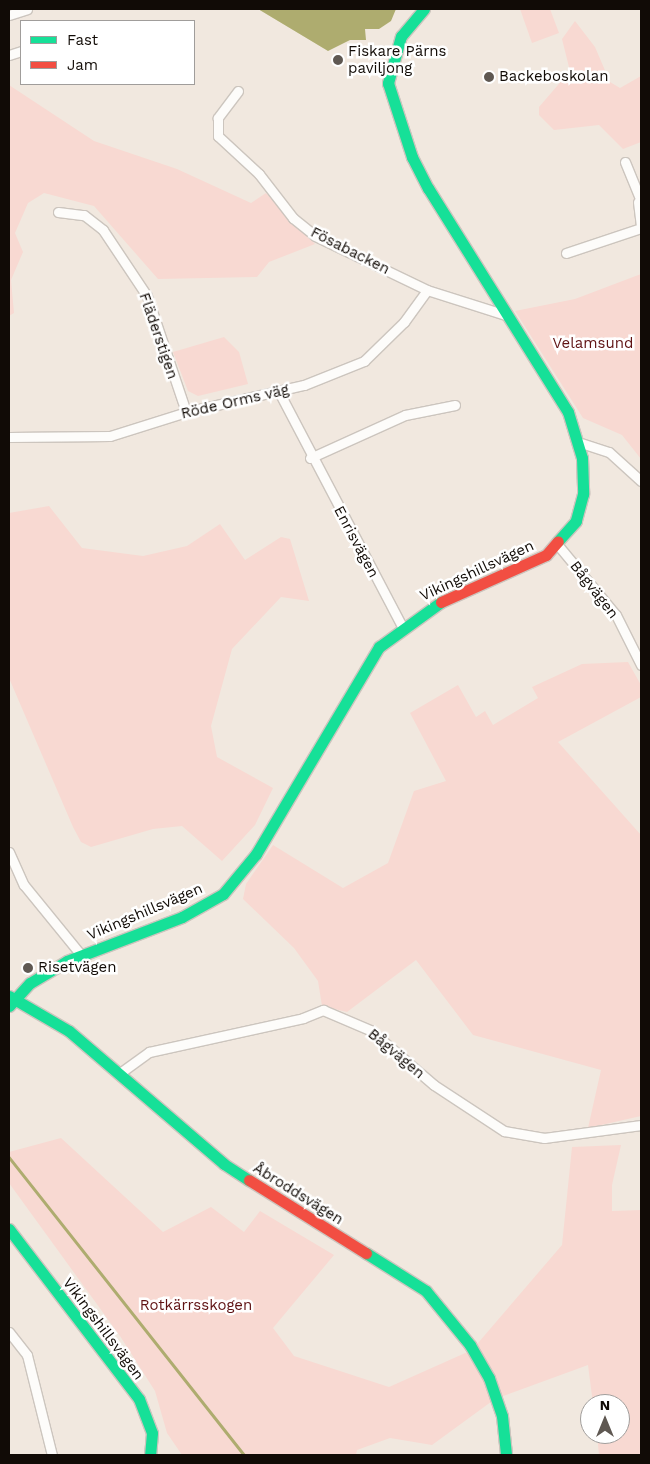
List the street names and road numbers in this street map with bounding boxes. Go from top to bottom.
street label: Fösabacken [308,223,392,279]
street label: Fläderstigen [135,290,181,382]
street label: Röde Orms väg [179,381,291,423]
street label: Enrisvägen [330,503,382,581]
street label: Vikingshillsvägen [417,537,537,605]
street label: Bågvägen [566,558,622,622]
street label: Vikingshillsvägen [85,880,205,944]
street label: Bågvägen [364,1025,428,1083]
street label: Åbroddsvägen [250,1159,346,1229]
street label: Vikingshillsvägen [59,1274,147,1384]

